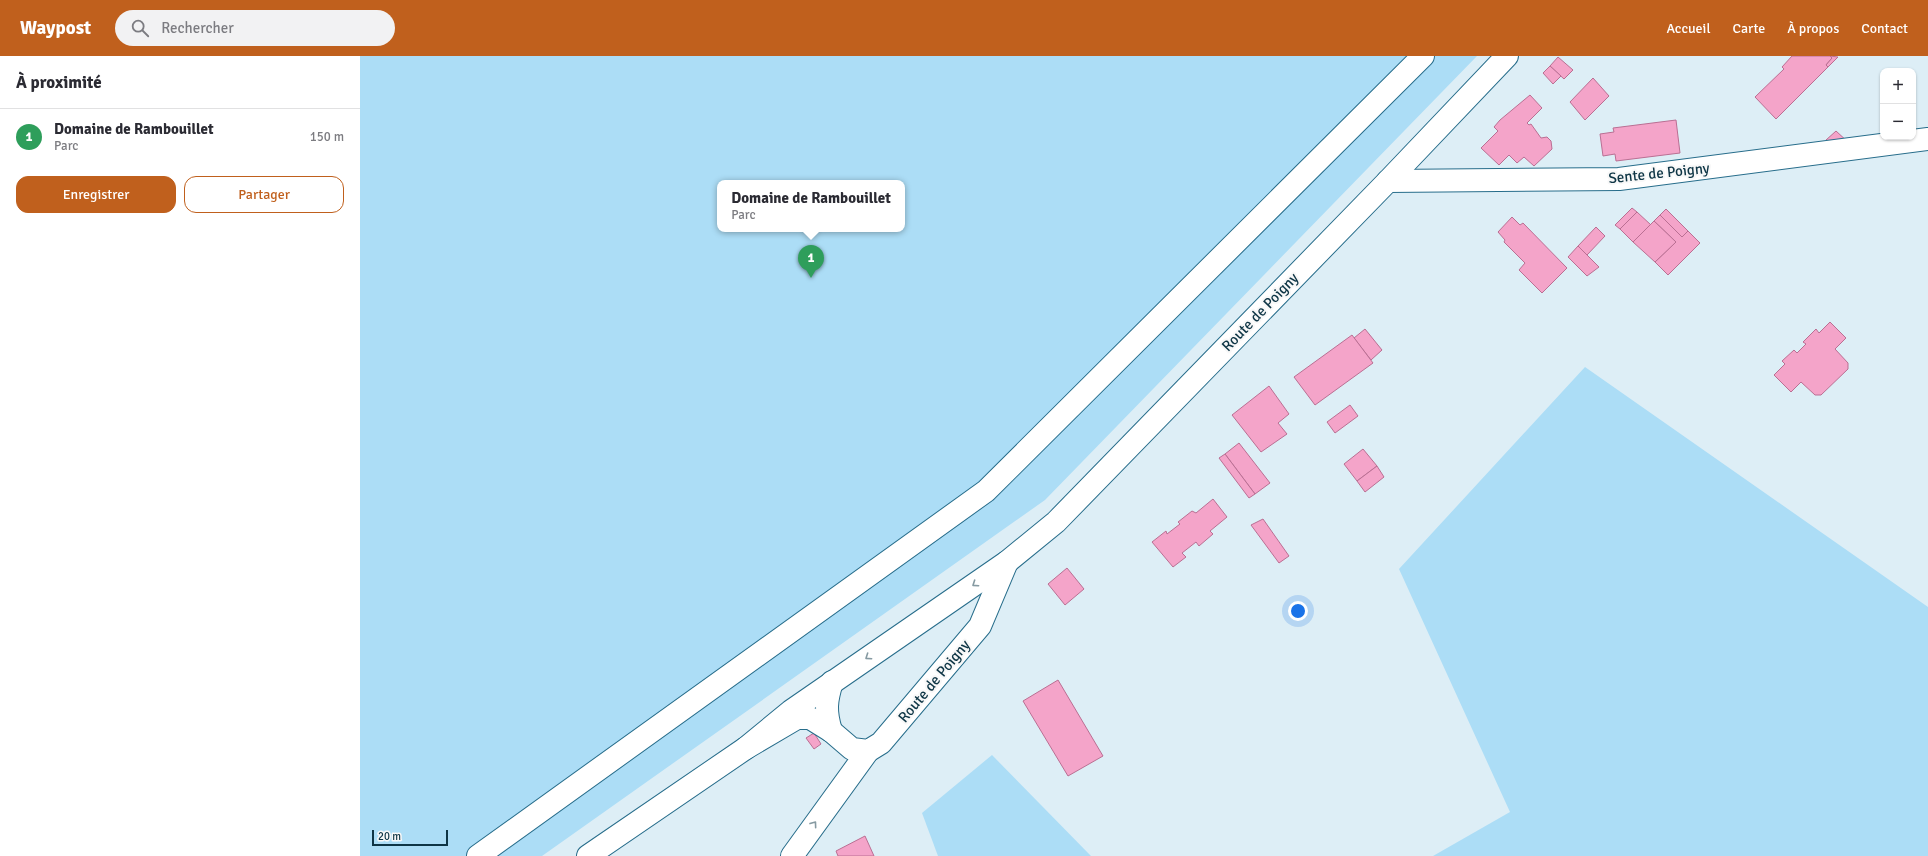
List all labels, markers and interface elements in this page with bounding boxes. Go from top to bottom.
search box [115,10,395,46]
text: Waypost [20,16,91,40]
icon: search [129,17,151,39]
text: Rechercher [161,19,234,37]
text: Accueil [1666,20,1711,37]
text: Carte [1733,20,1765,37]
text: À propos [1787,20,1839,37]
text: Contact [1861,20,1908,37]
map controls [1880,68,1916,140]
button: + [1880,68,1916,104]
text: À proximité [16,72,102,93]
button: − [1880,104,1916,140]
text: Domaine de Rambouillet [54,120,214,138]
text: 1 [25,129,33,145]
text: 150 m [310,129,344,145]
text: Parc [54,138,78,154]
street label: Sente de Poigny [1608,159,1710,187]
button: Enregistrer [16,176,176,213]
button: Partager [184,176,344,213]
popup [717,180,905,232]
text: Domaine de Rambouillet [731,189,891,207]
text: Parc [731,207,756,223]
pin: 1 [798,245,824,278]
street label: Route de Poigny [1218,269,1302,355]
one-way arrow [972,579,979,587]
your location [1288,601,1308,621]
street label: Route de Poigny [894,636,974,726]
one-way arrow [865,652,872,660]
one-way arrow [809,822,816,829]
scale bar [372,828,448,847]
text: 20 m [378,830,401,843]

